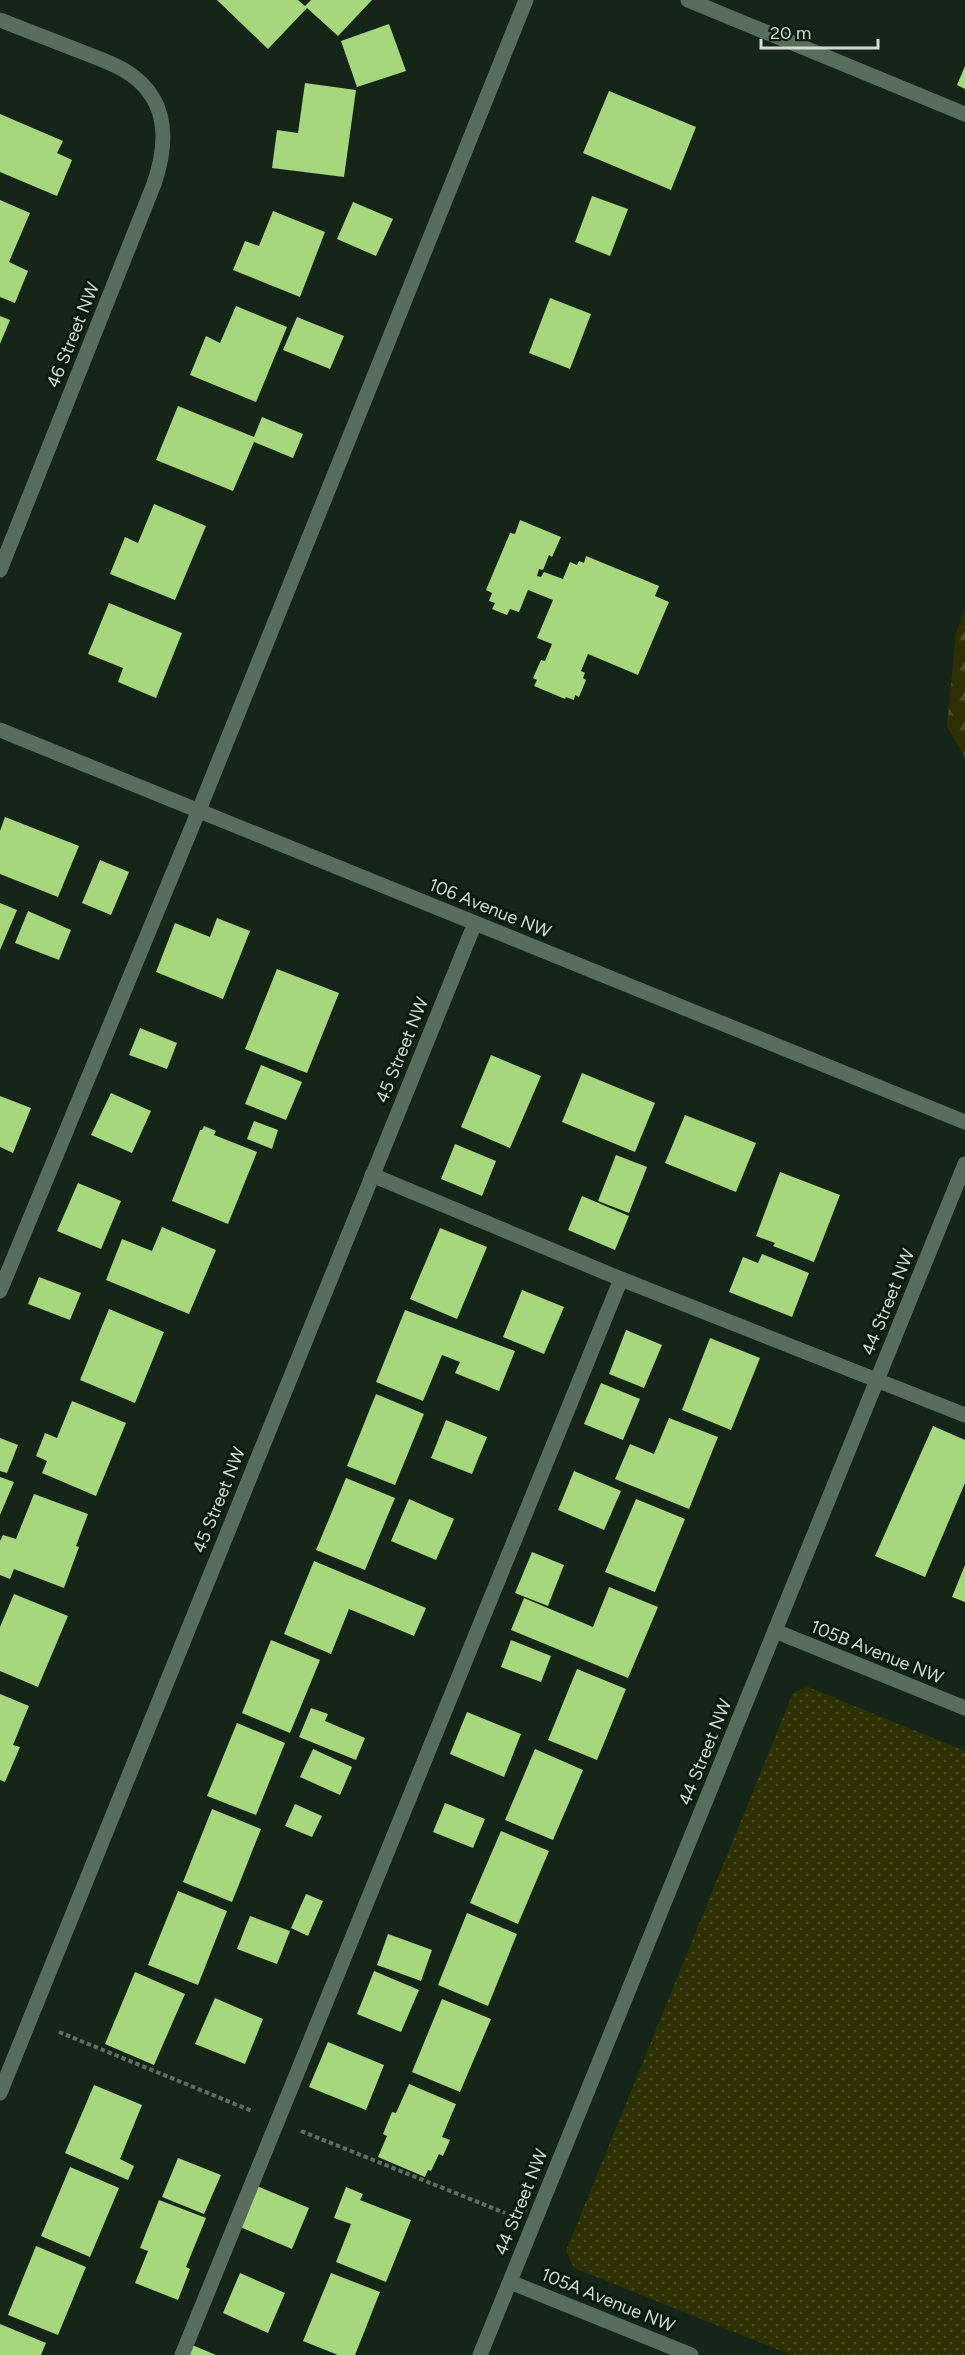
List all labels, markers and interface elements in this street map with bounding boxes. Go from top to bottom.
scale bar [761,12,878,50]
text: 20 m [770,22,811,44]
street label: 46 Street NW [42,278,104,391]
street label: 106 Avenue NW [426,873,555,943]
street label: 45 Street NW [371,993,433,1106]
street label: 44 Street NW [857,1245,920,1358]
street label: 45 Street NW [188,1443,250,1556]
street label: 105B Avenue NW [807,1615,947,1689]
street label: 44 Street NW [674,1695,737,1808]
street label: 44 Street NW [490,2145,553,2258]
street label: 105A Avenue NW [538,2263,679,2337]

